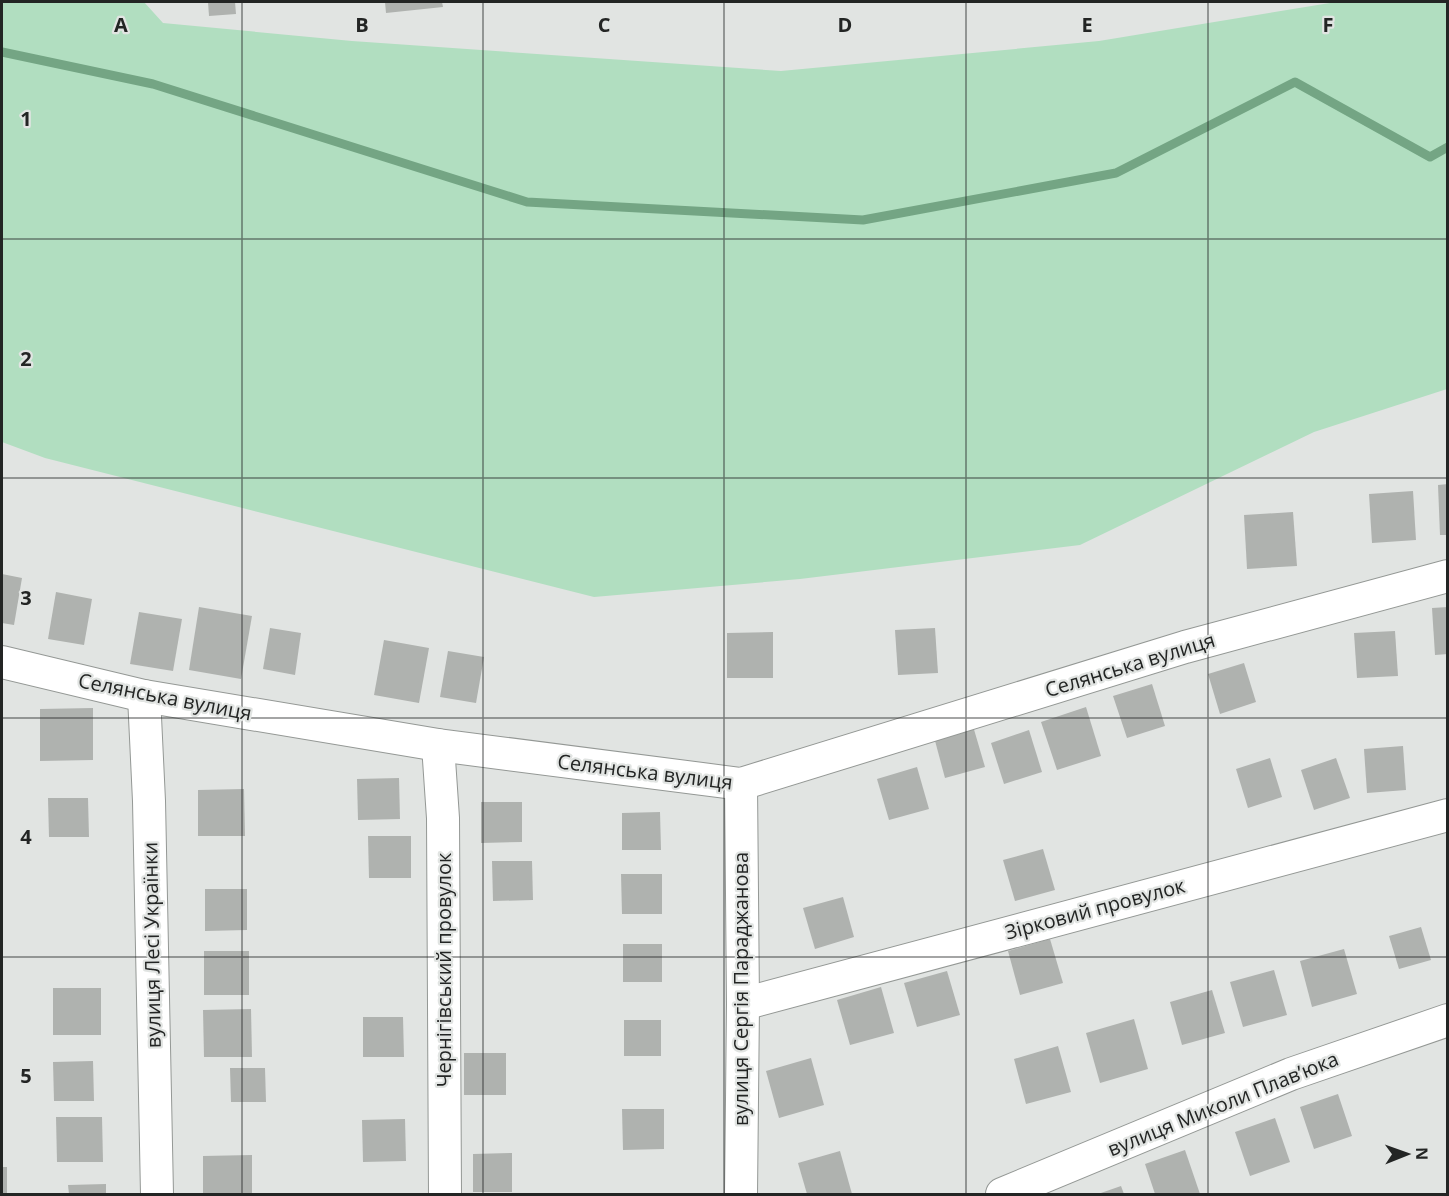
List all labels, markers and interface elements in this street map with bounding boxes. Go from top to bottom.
text: A [114,11,128,38]
text: B [355,11,369,38]
text: C [598,11,611,38]
text: D [838,11,852,38]
text: E [1081,11,1093,38]
text: F [1323,11,1333,38]
text: 1 [20,105,32,132]
text: 2 [20,345,32,372]
text: 3 [20,584,32,611]
street label: Селянська вулиця [1042,626,1218,703]
street label: Селянська вулиця [76,666,254,727]
street label: Селянська вулиця [556,747,734,796]
text: 4 [20,823,32,850]
street label: вулиця Лесі Українки [136,842,167,1048]
street label: Чернігівський провулок [430,852,457,1087]
street label: вулиця Сергія Параджанова [727,852,754,1126]
street label: Зірковий провулок [1002,871,1189,946]
street label: вулиця Миколи Плавʼюка [1103,1045,1342,1162]
text: 5 [20,1062,32,1089]
north arrow [1377,1124,1437,1184]
text: N [1411,1147,1433,1160]

